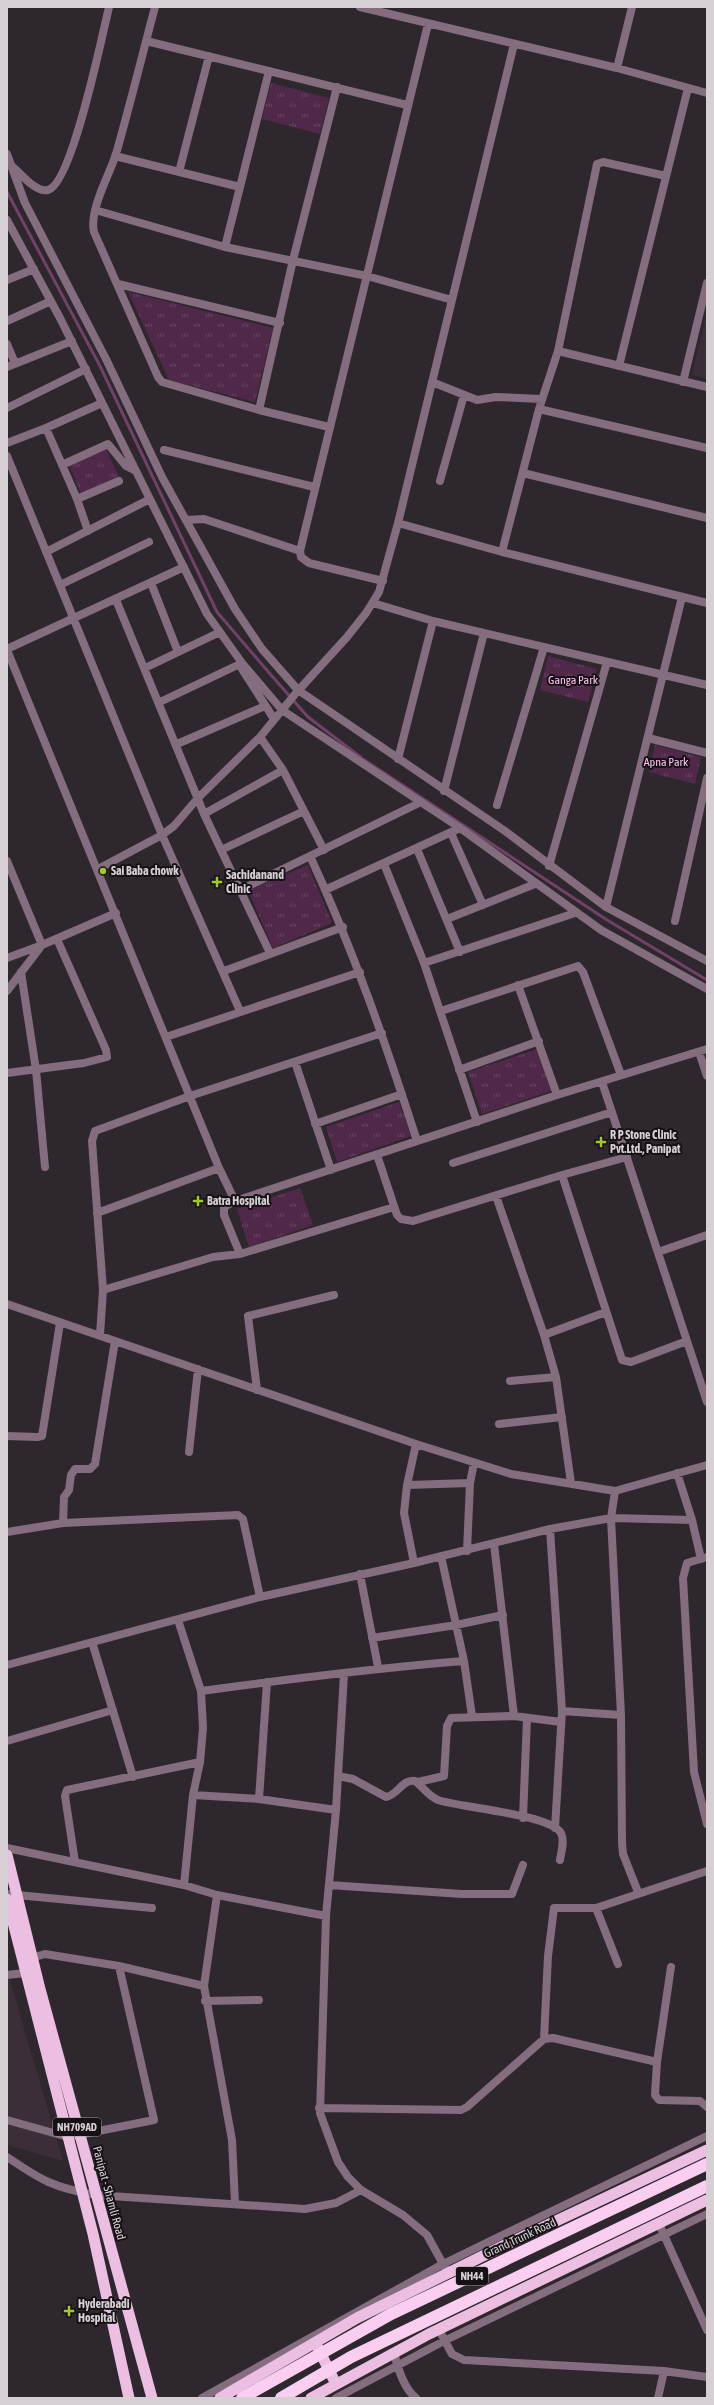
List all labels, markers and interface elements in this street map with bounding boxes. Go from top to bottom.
park label: Ganga Park [548,673,599,687]
park label: Apna Park [644,755,689,769]
place label: Sai Baba chowk [111,864,179,878]
marker: Sai Baba chowk [98,866,108,876]
place label: Sachidanand Clinic [226,868,284,896]
marker: Sachidanand Clinic [211,876,223,888]
place label: R P Stone Clinic Pvt.Ltd., Panipat [610,1128,681,1156]
marker: R P Stone Clinic Pvt.Ltd., Panipat [595,1136,607,1148]
place label: Batra Hospital [207,1194,271,1208]
marker: Batra Hospital [192,1195,204,1207]
road number: NH709AD [53,2118,101,2136]
street label: Panipat - Shamli Road [90,2145,128,2241]
street label: Grand Trunk Road [482,2215,558,2261]
road number: NH44 [456,2267,488,2285]
place label: Hyderabadi Hospital [78,2297,130,2325]
marker: Hyderabadi Hospital [63,2305,75,2317]

